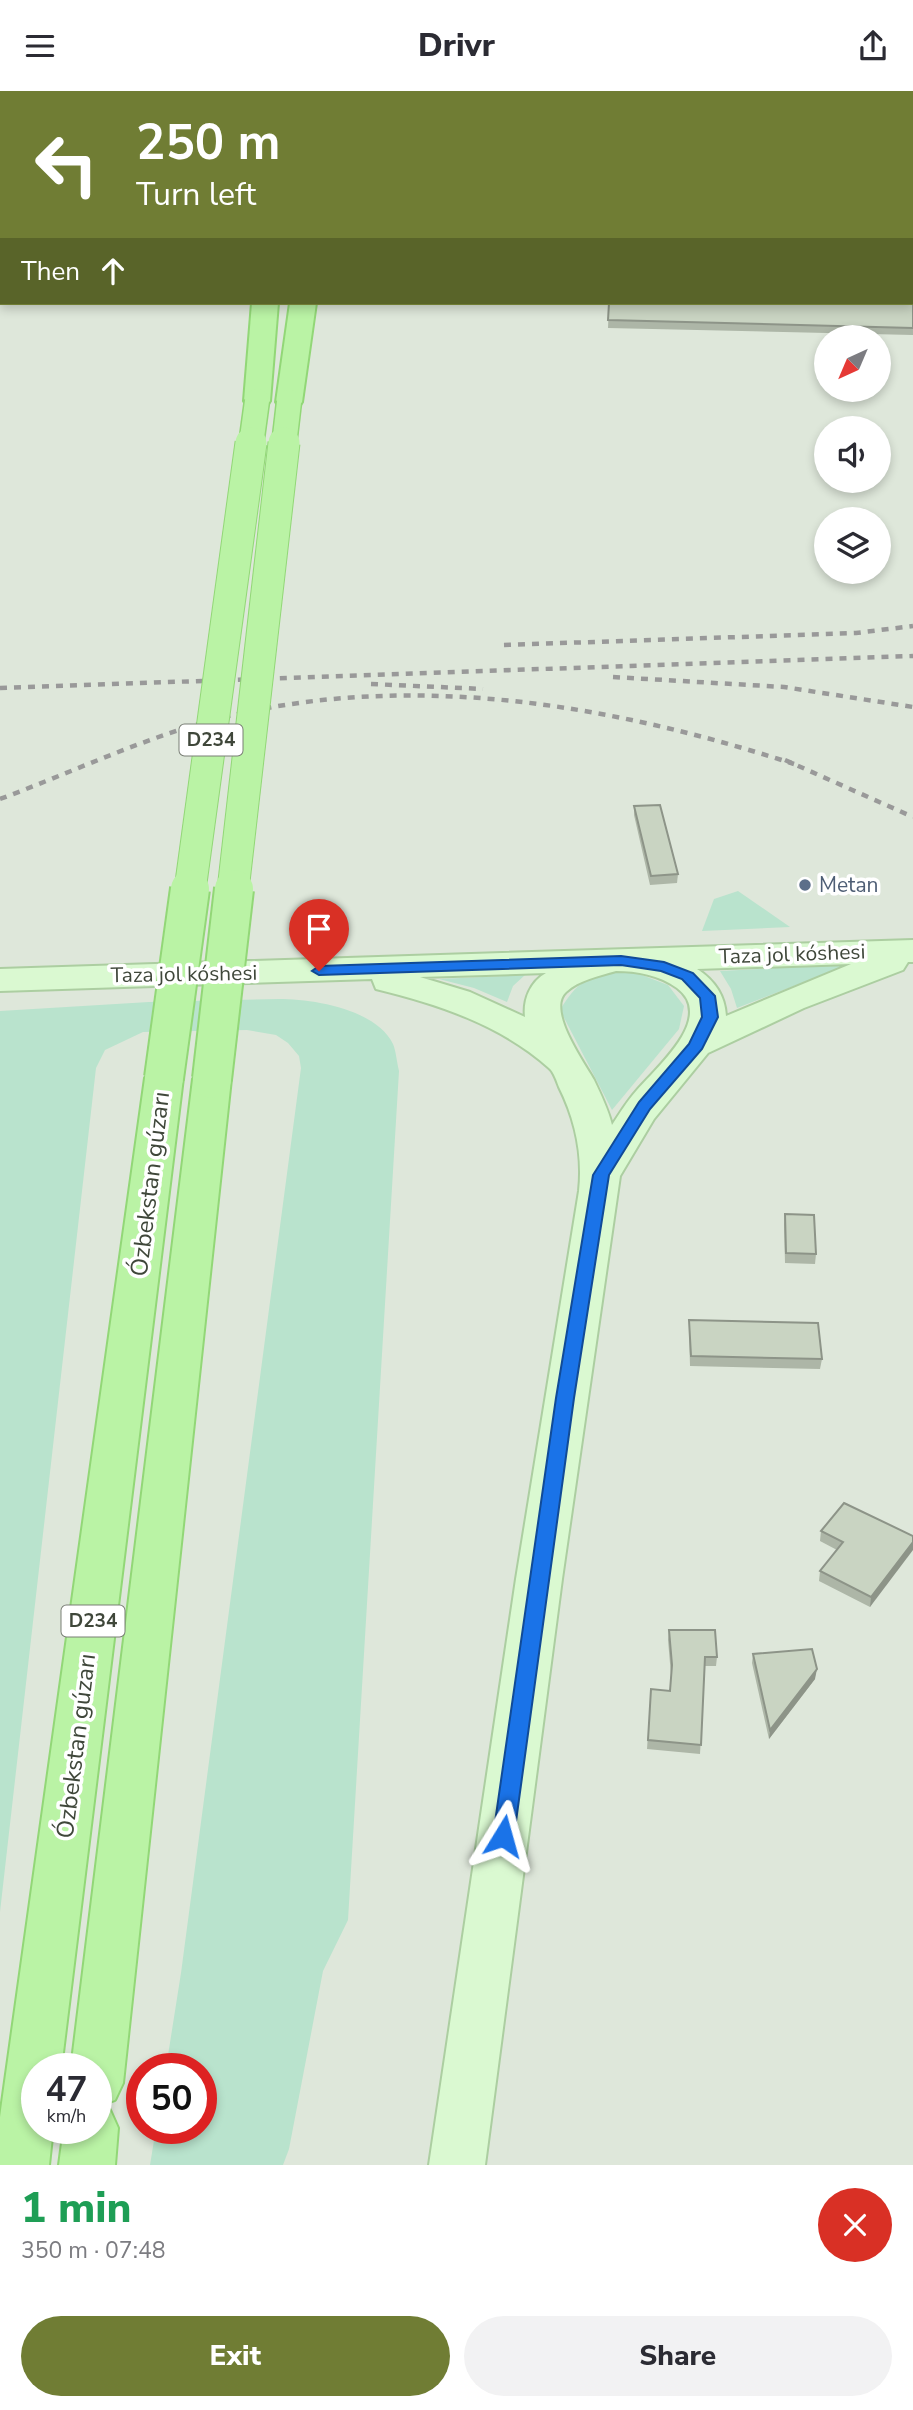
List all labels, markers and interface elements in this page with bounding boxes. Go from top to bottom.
text: Drivr [418,24,495,67]
icon: menu [21,27,59,65]
icon: share [854,27,892,65]
text: 250 m [136,109,280,176]
icon: left [21,119,112,210]
text: Turn left [136,173,256,216]
icon: ahead [94,252,132,290]
text: Then [21,254,80,289]
north arrow [814,325,891,403]
map controls [814,325,891,584]
button: sound [814,416,891,493]
button: layers [814,507,891,584]
road number: D234 [180,725,242,755]
place label: Metan [819,871,879,899]
marker: Metan [797,877,813,893]
pin [289,899,349,971]
icon: arrive [300,910,338,948]
street label: Taza jol kóshesi [718,937,866,971]
street label: Taza jol kóshesi [110,959,258,989]
street label: Ózbekstan gúzarı [123,1090,177,1278]
road number: D234 [62,1605,124,1637]
street label: Ózbekstan gúzarı [49,1652,103,1840]
position arrow [466,1799,540,1873]
speed limit sign: 50 [126,2053,217,2144]
text: 47 [45,2066,88,2113]
text: km/h [47,2104,86,2128]
text: 1 min [21,2180,131,2237]
button: close [818,2188,892,2262]
text: 350 m · 07:48 [21,2235,166,2266]
button: Exit [21,2316,450,2396]
button: Share [464,2316,892,2396]

